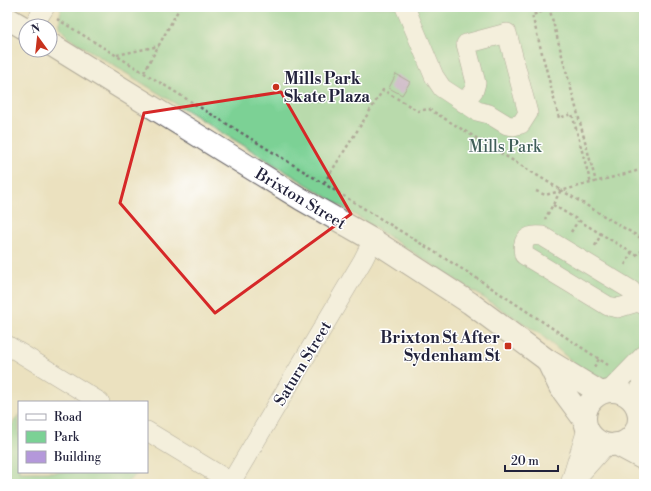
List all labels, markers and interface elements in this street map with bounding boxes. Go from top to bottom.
north arrow [18,18,58,58]
text: N [30,21,42,37]
place label: Mills Park Skate Plaza [284,69,370,107]
marker: Mills Park Skate Plaza [271,82,281,92]
park label: Mills Park [469,137,543,157]
street label: Brixton Street [251,163,350,234]
street label: Saturn Street [270,317,336,410]
place label: Brixton St After Sydenham St [380,328,500,366]
marker: Brixton St After Sydenham St [503,341,513,351]
legend [18,401,148,473]
text: Road [54,410,82,425]
text: Park [54,430,80,445]
scale bar [505,447,558,473]
text: Building [53,450,102,465]
text: 20 m [511,454,539,469]

